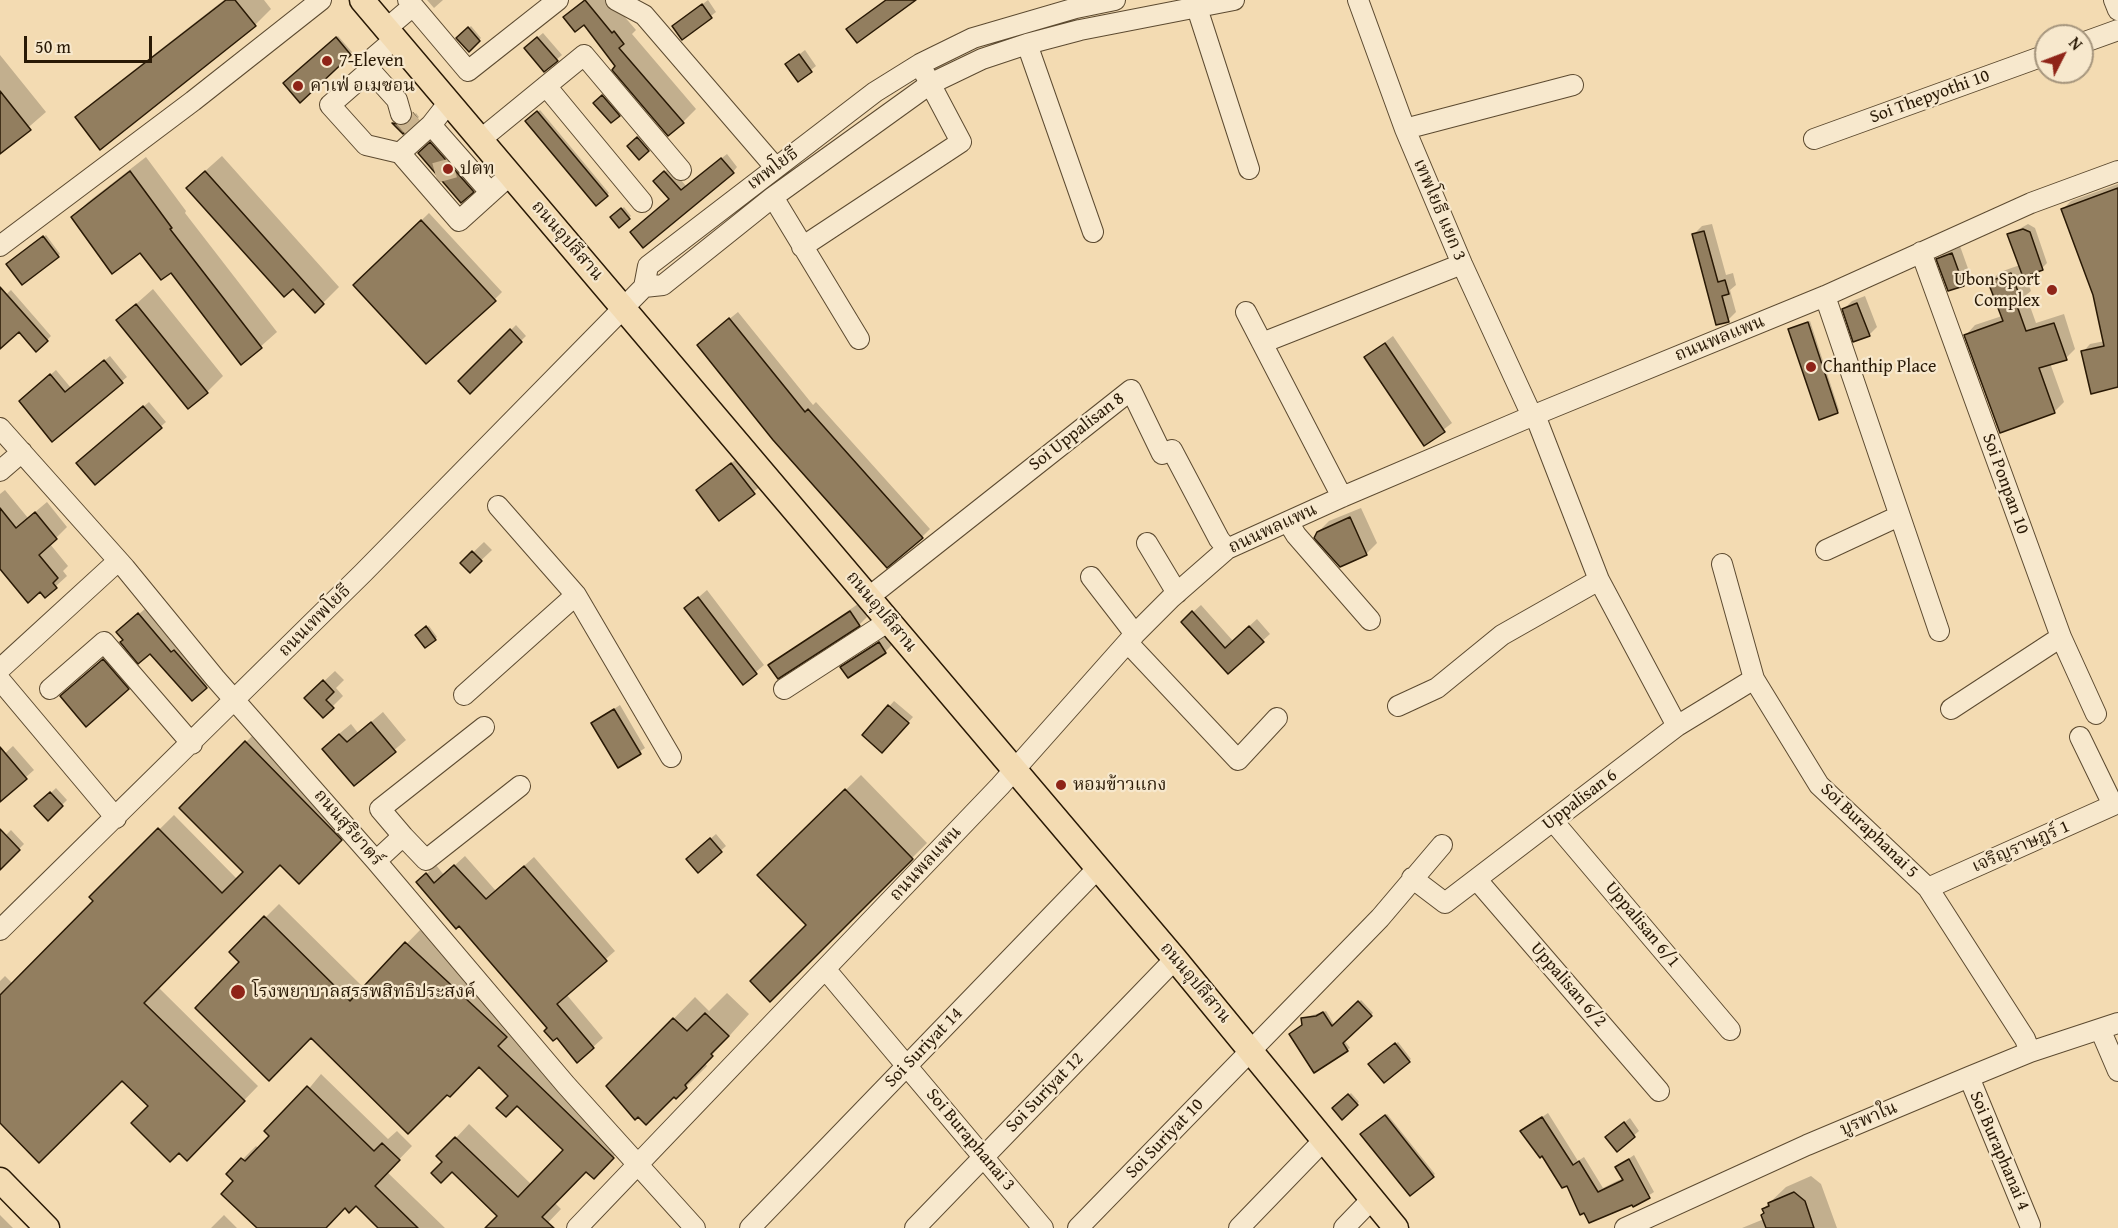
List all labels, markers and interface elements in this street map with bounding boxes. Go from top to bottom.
scale bar [27,24,154,62]
north arrow [2034,24,2094,84]
text: N [2063,31,2088,55]
text: 50 m [35,33,71,60]
place label: 7-Eleven [339,50,404,72]
marker: 7-Eleven [320,54,334,68]
street label: Soi Thepyothi 10 [1867,65,1993,129]
place label: คาเฟ่ อเมซอน [310,75,415,97]
marker: คาเฟ่ อเมซอน [291,79,305,93]
street label: เทพโยธี [743,143,803,195]
street label: เทพโยธี แยก 3 [1408,156,1470,264]
place label: ปตท [460,158,495,180]
marker: ปตท [441,162,455,176]
street label: ถนนอุปลีสาน [526,196,608,286]
place label: Ubon Sport Complex [1954,269,2040,312]
marker: Ubon Sport Complex [2045,283,2059,297]
street label: ถนนพลแพน [1672,311,1768,367]
place label: Chanthip Place [1823,356,1936,378]
marker: Chanthip Place [1804,360,1818,374]
street label: Soi Uppalisan 8 [1025,388,1129,476]
street label: Soi Ponpan 10 [1977,431,2033,537]
street label: ถนนพลแพน [1225,499,1321,559]
street label: ถนนอุปลีสาน [841,567,921,657]
street label: ถนนเทพโยธี [274,580,356,662]
street label: Uppalisan 6 [1538,765,1622,835]
place label: หอมข้าวแกง [1073,774,1167,796]
marker: หอมข้าวแกง [1054,778,1068,792]
street label: Soi Buraphanai 5 [1816,779,1922,883]
street label: ถนนสุริยาตร์ [309,785,387,871]
street label: เจริญราษฎร์ 1 [1969,816,2073,878]
street label: ถนนพลแพน [886,822,966,906]
street label: Uppalisan 6/1 [1600,878,1684,972]
street label: ถนนอุปลีสาน [1155,938,1235,1028]
street label: Uppalisan 6/2 [1525,938,1611,1032]
place label: โรงพยาบาลสรรพสิทธิประสงค์ [252,981,476,1003]
marker: โรงพยาบาลสรรพสิทธิประสงค์ [229,983,247,1001]
street label: Soi Suriyat 14 [881,1004,967,1092]
street label: Soi Suriyat 12 [1002,1049,1088,1137]
street label: Soi Buraphanai 3 [921,1084,1019,1196]
street label: Soi Buraphanai 4 [1964,1088,2034,1214]
street label: Soi Suriyat 10 [1122,1095,1208,1183]
street label: บูรพาใน [1837,1097,1901,1141]

